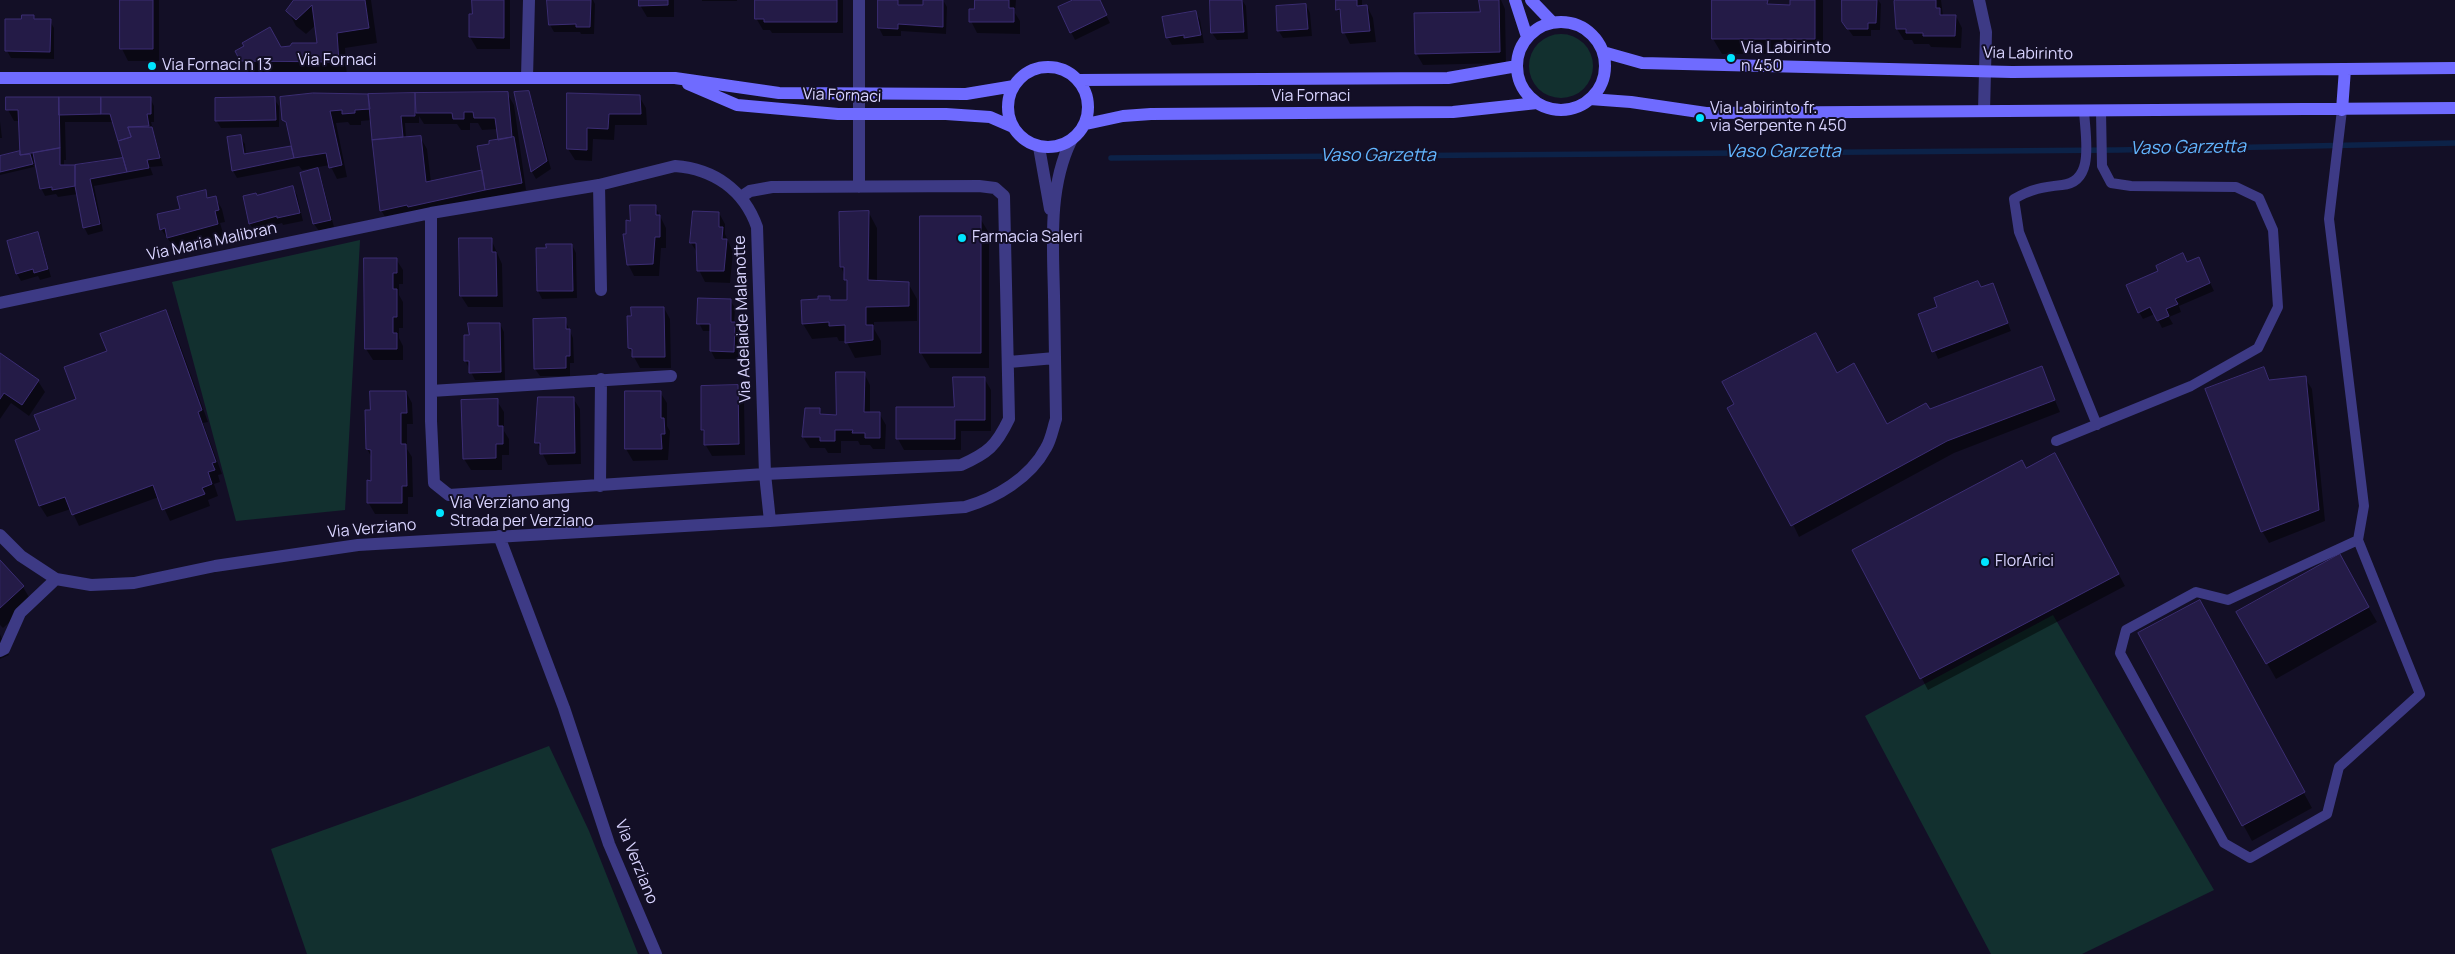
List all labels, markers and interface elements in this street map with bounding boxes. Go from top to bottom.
place label: Via Labirinto n 450 [1741,39,1831,77]
street label: Via Labirinto [1983,44,2073,64]
street label: Via Fornaci [298,51,376,71]
marker: Via Labirinto n 450 [1725,52,1737,64]
place label: Via Fornaci n 13 [162,56,272,76]
marker: Via Fornaci n 13 [146,60,158,72]
street label: Via Fornaci [802,85,882,107]
street label: Via Fornaci [1272,87,1350,107]
place label: Via Labirinto fr. via Serpente n 450 [1710,99,1847,137]
marker: Via Labirinto fr. via Serpente n 450 [1694,112,1706,124]
water label: Vaso Garzetta [2130,136,2246,160]
water label: Vaso Garzetta [1725,141,1841,163]
water label: Vaso Garzetta [1320,145,1436,167]
street label: Via Maria Malibran [145,219,279,265]
place label: Farmacia Saleri [972,228,1083,248]
marker: Farmacia Saleri [956,232,968,244]
street label: Via Adelaide Malanotte [730,235,756,403]
place label: Via Verziano ang Strada per Verziano [450,494,594,532]
marker: Via Verziano ang Strada per Verziano [434,507,446,519]
street label: Via Verziano [327,516,417,542]
place label: FlorArici [1995,552,2054,572]
marker: FlorArici [1979,556,1991,568]
street label: Via Verziano [610,817,662,907]

